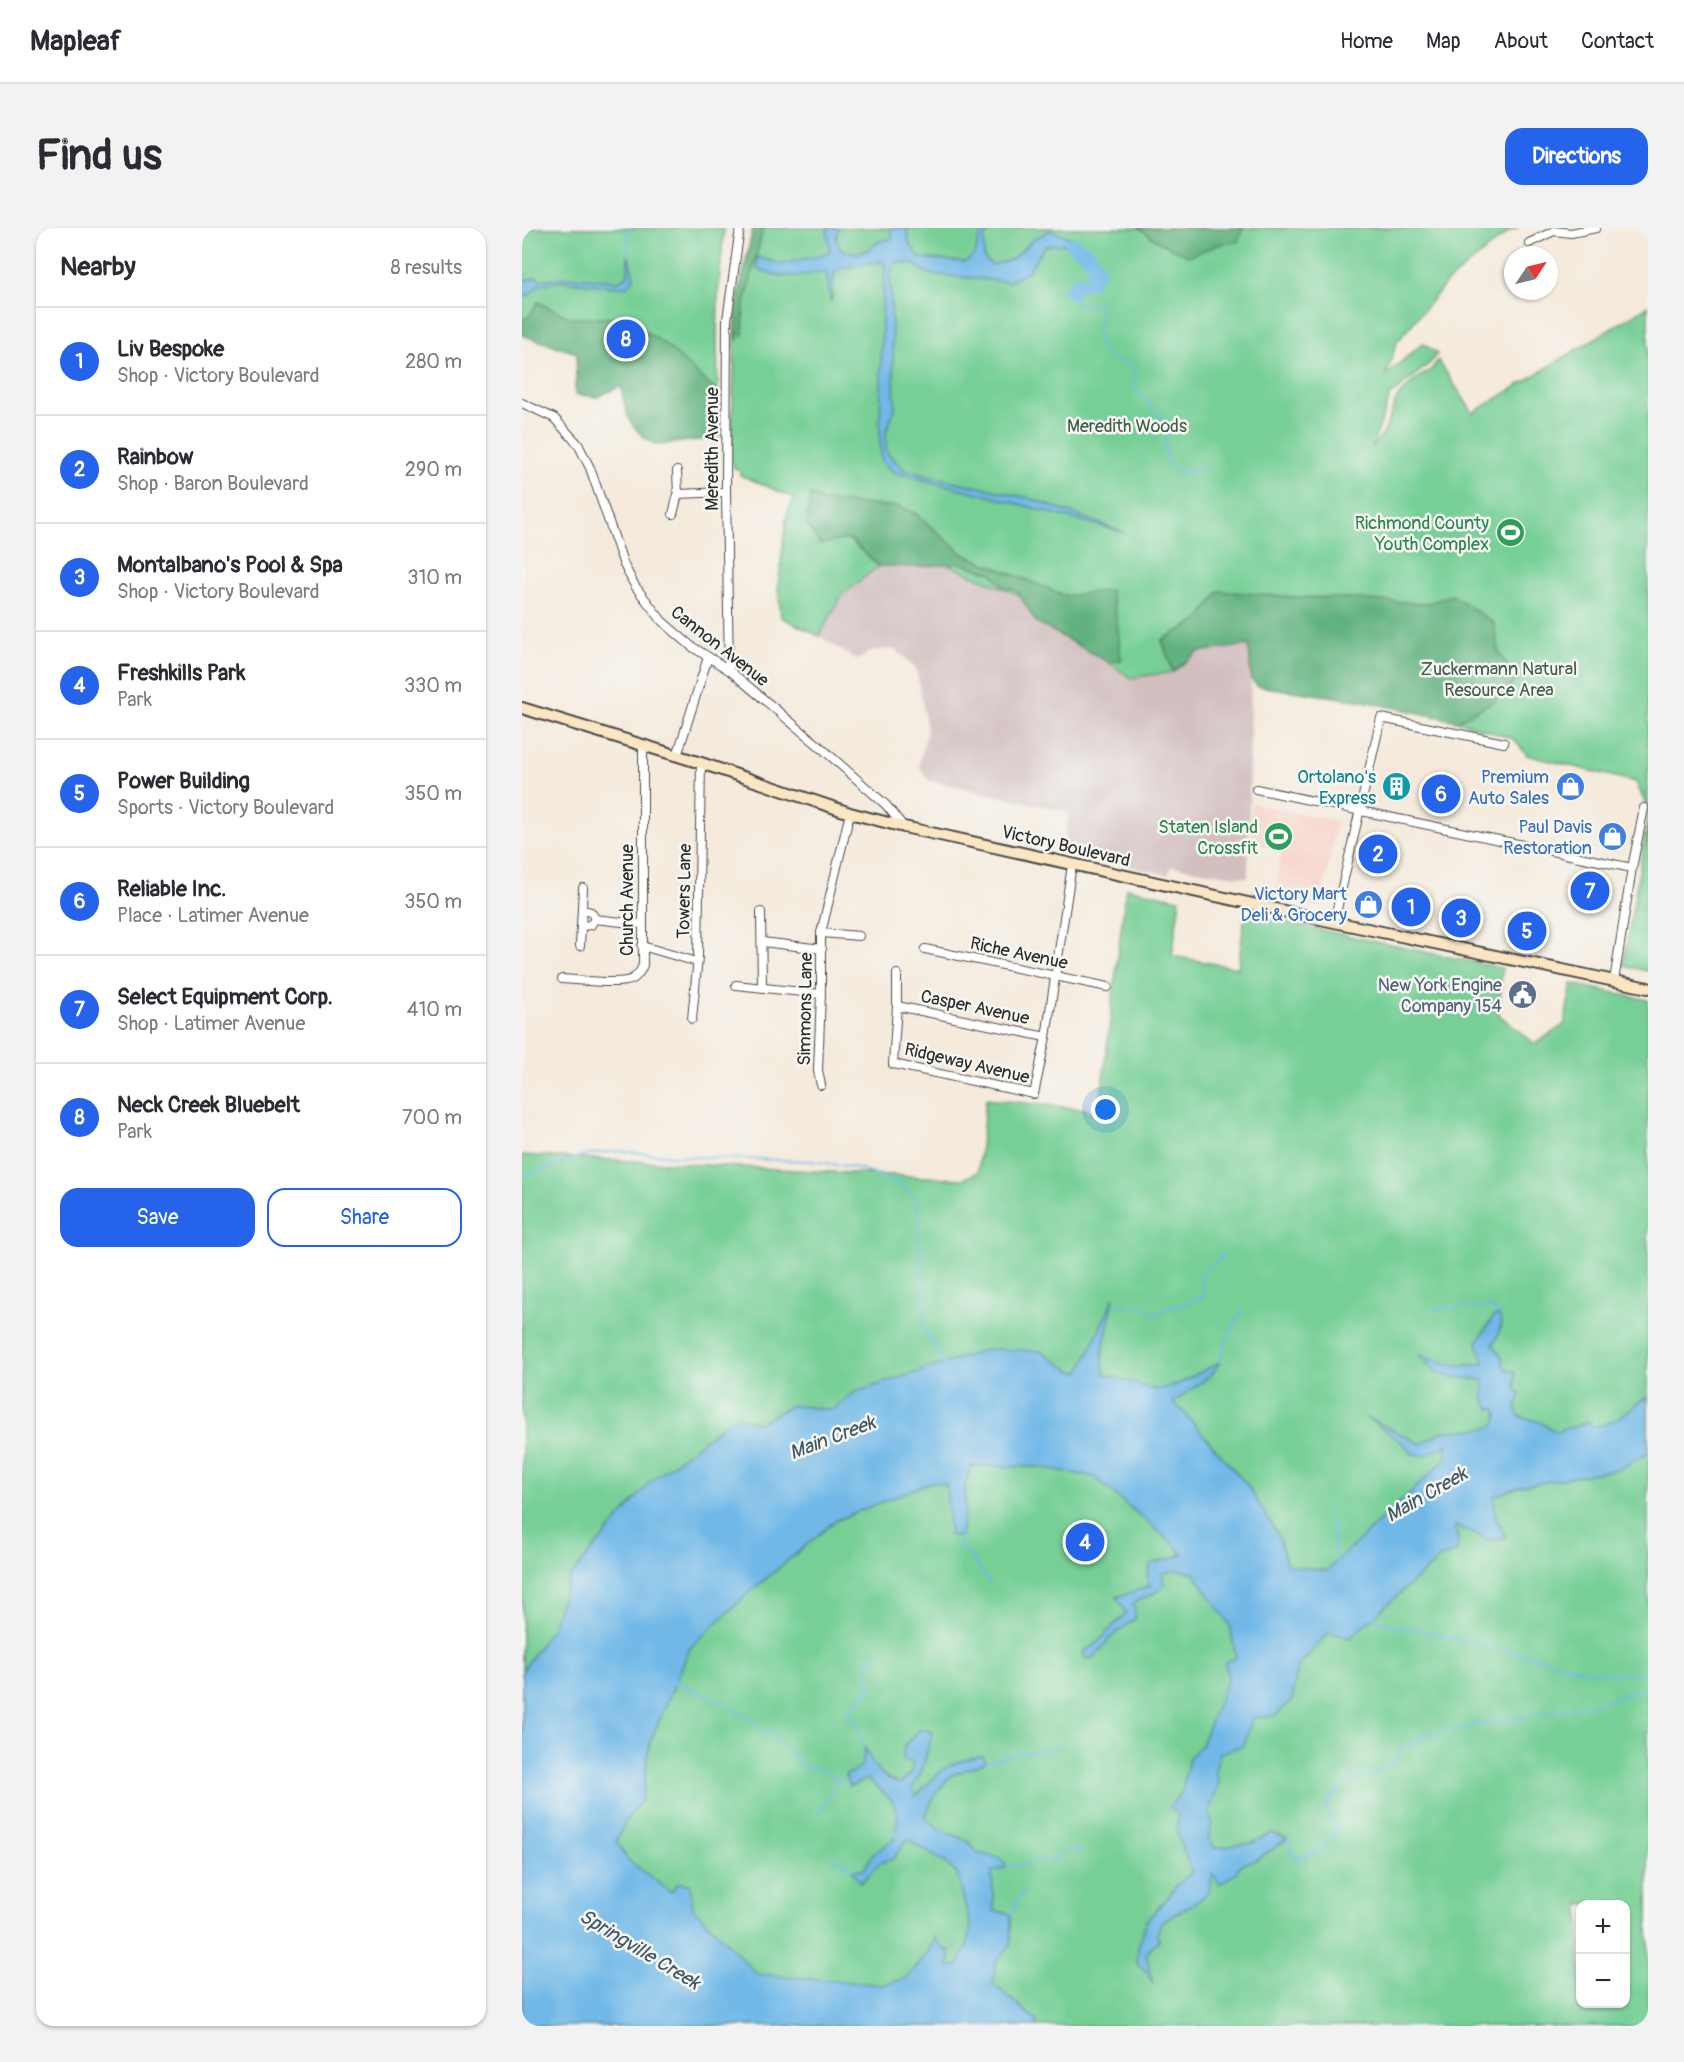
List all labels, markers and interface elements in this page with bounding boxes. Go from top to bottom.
text: Mapleaf [30,24,121,59]
text: Home [1340,28,1393,55]
text: Map [1426,28,1461,55]
text: About [1494,28,1548,55]
text: Contact [1581,28,1654,55]
button: Directions [1505,128,1648,185]
text: Find us [36,130,162,182]
north arrow [1504,246,1558,300]
text: Nearby [60,251,136,283]
text: 8 results [391,255,462,280]
pin: 8 [606,316,646,362]
text: Liv Bespoke [117,335,224,363]
text: 1 [76,349,83,374]
text: 280 m [405,349,462,374]
text: Shop · Victory Boulevard [117,363,320,388]
street label: Meredith Avenue [701,387,724,511]
park label: Meredith Woods [1067,415,1187,438]
text: Rainbow [117,443,193,471]
text: 2 [74,457,85,482]
text: 290 m [405,457,462,482]
text: Shop · Baron Boulevard [117,471,309,496]
place label: Richmond County Youth Complex [1355,512,1489,556]
sports icon: Richmond County Youth Complex [1494,517,1526,549]
text: Montalbano's Pool & Spa [117,551,343,579]
text: 3 [74,565,85,590]
text: 310 m [407,565,462,590]
text: Shop · Victory Boulevard [117,579,320,604]
street label: Cannon Avenue [666,601,774,692]
park label: Zuckermann Natural Resource Area [1421,658,1577,702]
text: Freshkills Park [117,659,245,687]
text: 4 [74,673,85,698]
text: 330 m [404,673,462,698]
text: Park [117,687,152,712]
place label: Ortolano's Express [1297,766,1376,810]
place label: Premium Auto Sales [1468,766,1549,810]
text: Power Building [117,767,250,795]
building icon: Ortolano's Express [1381,771,1413,803]
shop icon: Premium Auto Sales [1554,771,1586,803]
pin: 6 [1422,772,1460,816]
text: 5 [74,781,85,806]
text: 350 m [404,781,462,806]
text: Sports · Victory Boulevard [117,795,334,820]
place label: Staten Island Crossfit [1158,816,1259,860]
place label: Paul Davis Restoration [1503,816,1592,860]
street label: Victory Boulevard [999,820,1133,872]
sports icon: Staten Island Crossfit [1263,821,1295,853]
shop icon: Paul Davis Restoration [1597,821,1629,853]
pin: 2 [1358,832,1398,876]
street label: Towers Lane [672,843,697,939]
street label: Church Avenue [616,844,639,956]
pin: 7 [1570,868,1610,914]
text: Reliable Inc. [117,875,226,903]
place label: Victory Mart Deli & Grocery [1240,883,1348,927]
pin: 1 [1392,884,1430,930]
shop icon: Victory Mart Deli & Grocery [1352,888,1384,920]
text: 6 [74,889,85,914]
text: 350 m [404,889,462,914]
pin: 3 [1442,896,1480,940]
text: Place · Latimer Avenue [117,903,309,928]
pin: 5 [1508,908,1546,954]
street label: Riche Avenue [968,932,1070,975]
street label: Simmons Lane [793,952,818,1066]
place label: New York Engine Company 154 [1378,974,1503,1018]
public building icon: New York Engine Company 154 [1507,979,1539,1011]
text: Select Equipment Corp. [117,983,333,1011]
street label: Casper Avenue [918,985,1031,1030]
text: 7 [74,997,85,1022]
text: 410 m [407,997,462,1022]
text: Shop · Latimer Avenue [117,1011,305,1036]
street label: Ridgeway Avenue [902,1038,1032,1089]
text: Neck Creek Bluebelt [117,1091,300,1119]
your location [1091,1095,1120,1124]
text: 8 [74,1105,85,1130]
text: 700 m [402,1105,462,1130]
text: Park [117,1119,152,1144]
button: Save [60,1188,255,1247]
button: Share [267,1188,462,1247]
water label: Main Creek [786,1409,880,1465]
water label: Main Creek [1381,1460,1473,1528]
pin: 4 [1066,1520,1104,1564]
map controls [1576,1900,1630,2008]
button: + [1576,1900,1630,1954]
water label: Springville Creek [575,1904,706,1996]
button: − [1576,1954,1630,2008]

